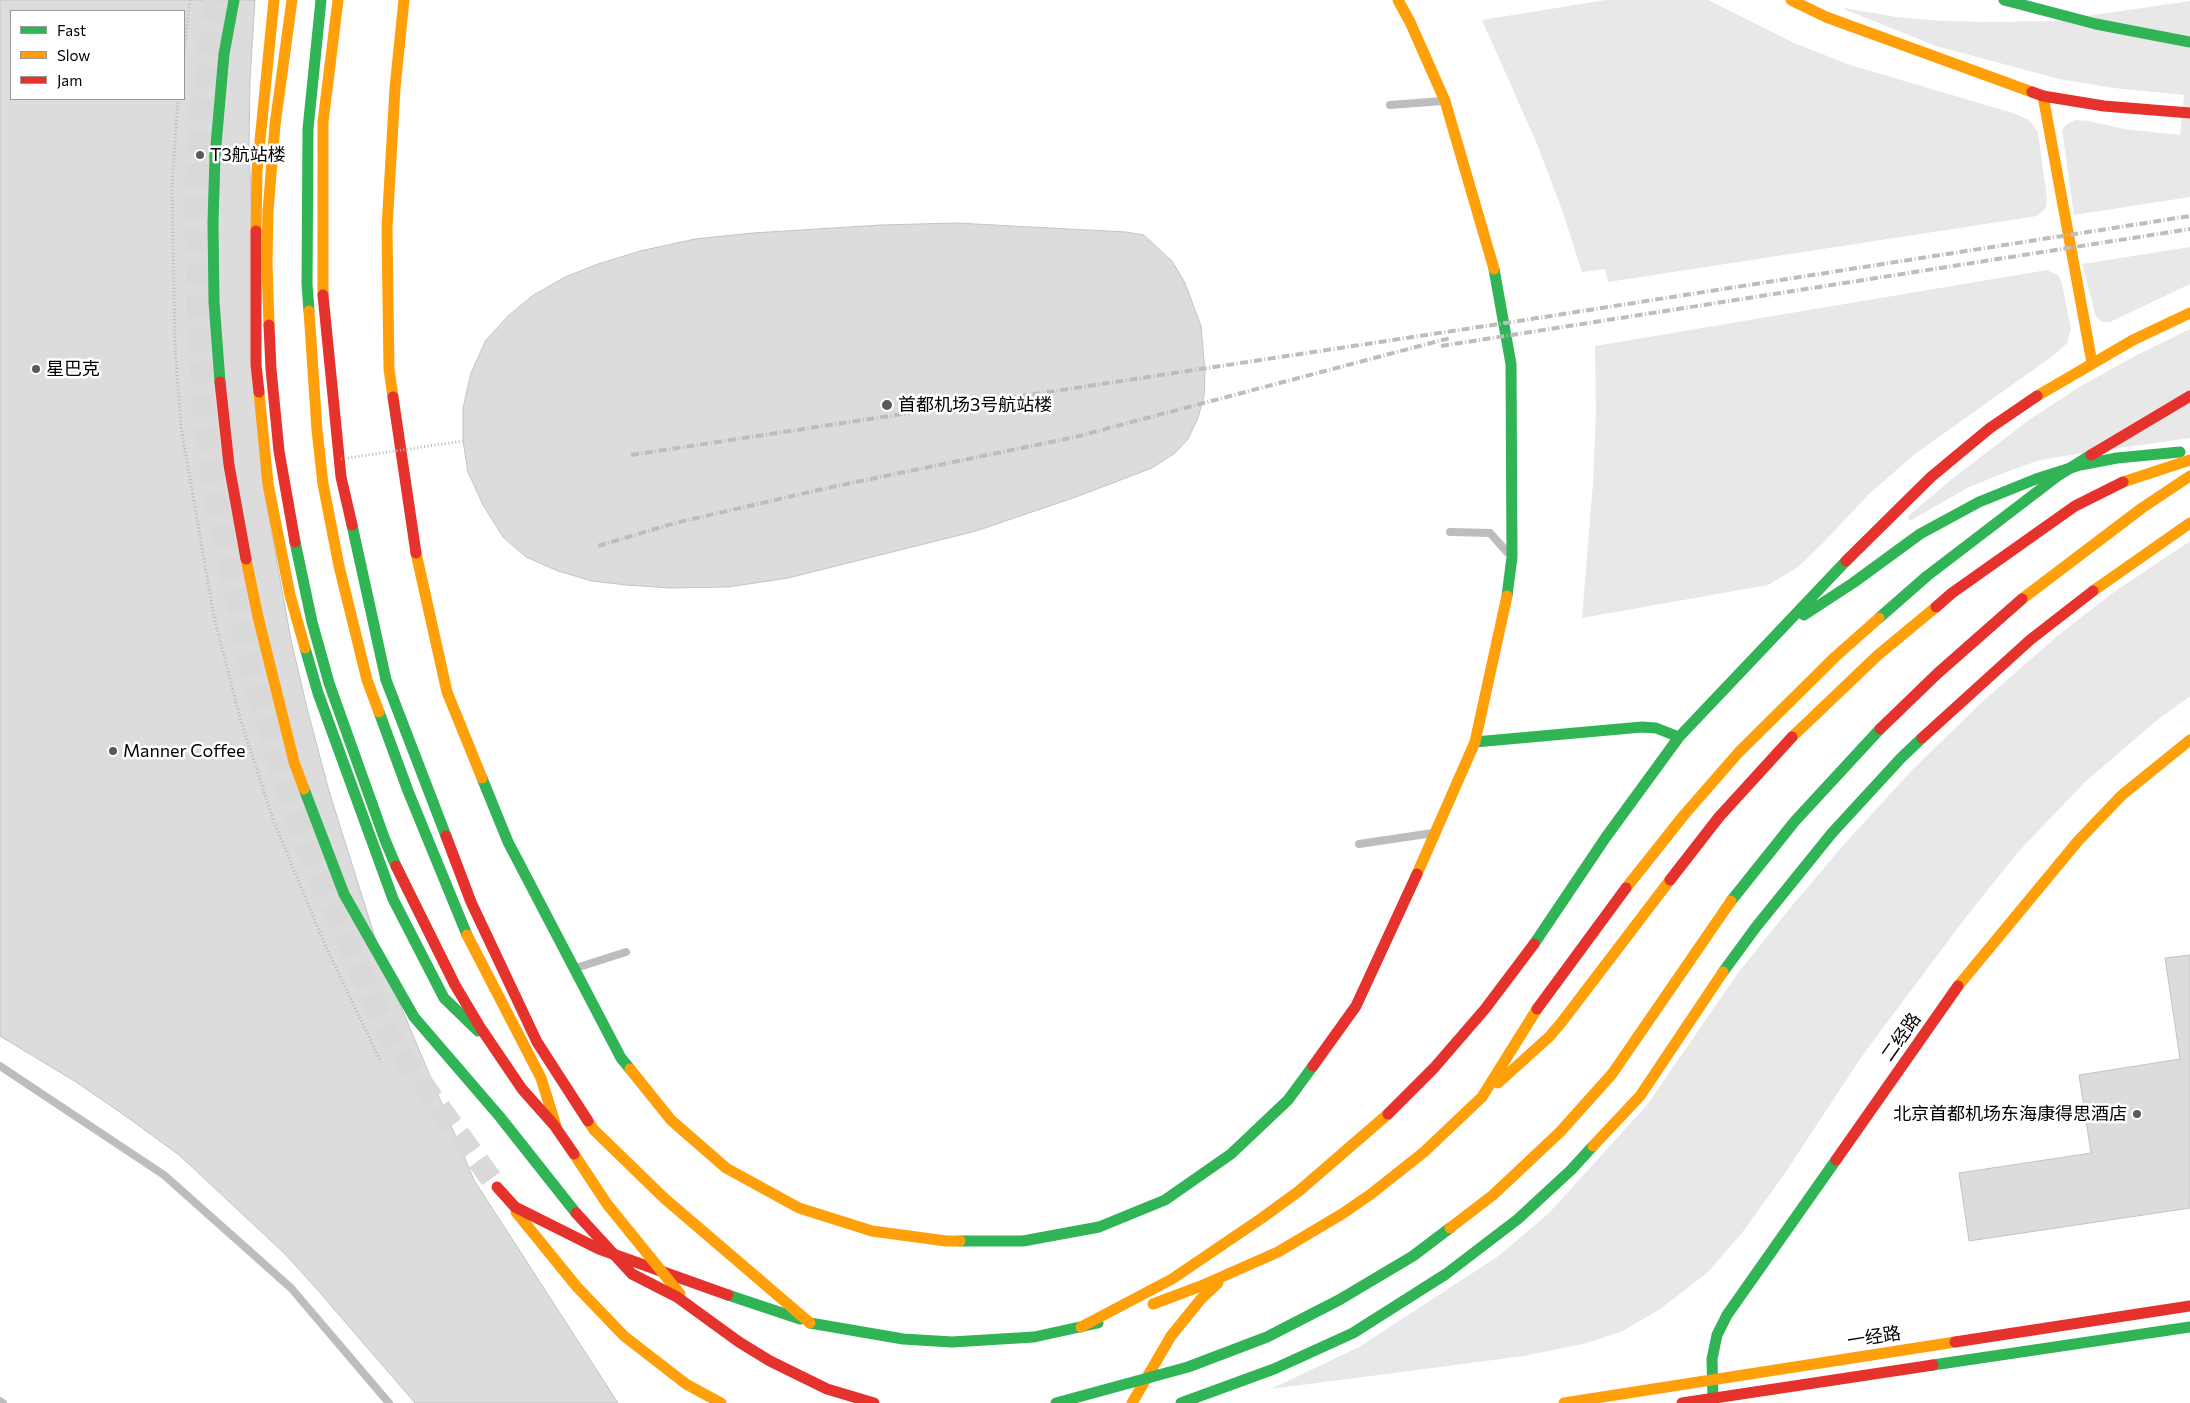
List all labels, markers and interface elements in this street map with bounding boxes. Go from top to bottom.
legend [10,10,185,100]
text: Fast [57,21,86,39]
text: Slow [57,46,90,64]
text: Jam [57,71,82,89]
place label: T3航站楼 [210,144,286,166]
marker: T3航站楼 [194,149,206,161]
place label: 星巴克 [46,358,100,380]
marker: 星巴克 [30,363,42,375]
place label: 首都机场3号航站楼 [898,394,1052,416]
marker: 首都机场3号航站楼 [880,398,894,412]
place label: Manner Coffee [123,740,246,762]
marker: Manner Coffee [107,745,119,757]
street label: 二经路 [1877,1009,1925,1065]
place label: 北京首都机场东海康得思酒店 [1893,1103,2127,1125]
marker: 北京首都机场东海康得思酒店 [2131,1108,2143,1120]
street label: 一经路 [1846,1322,1902,1352]

